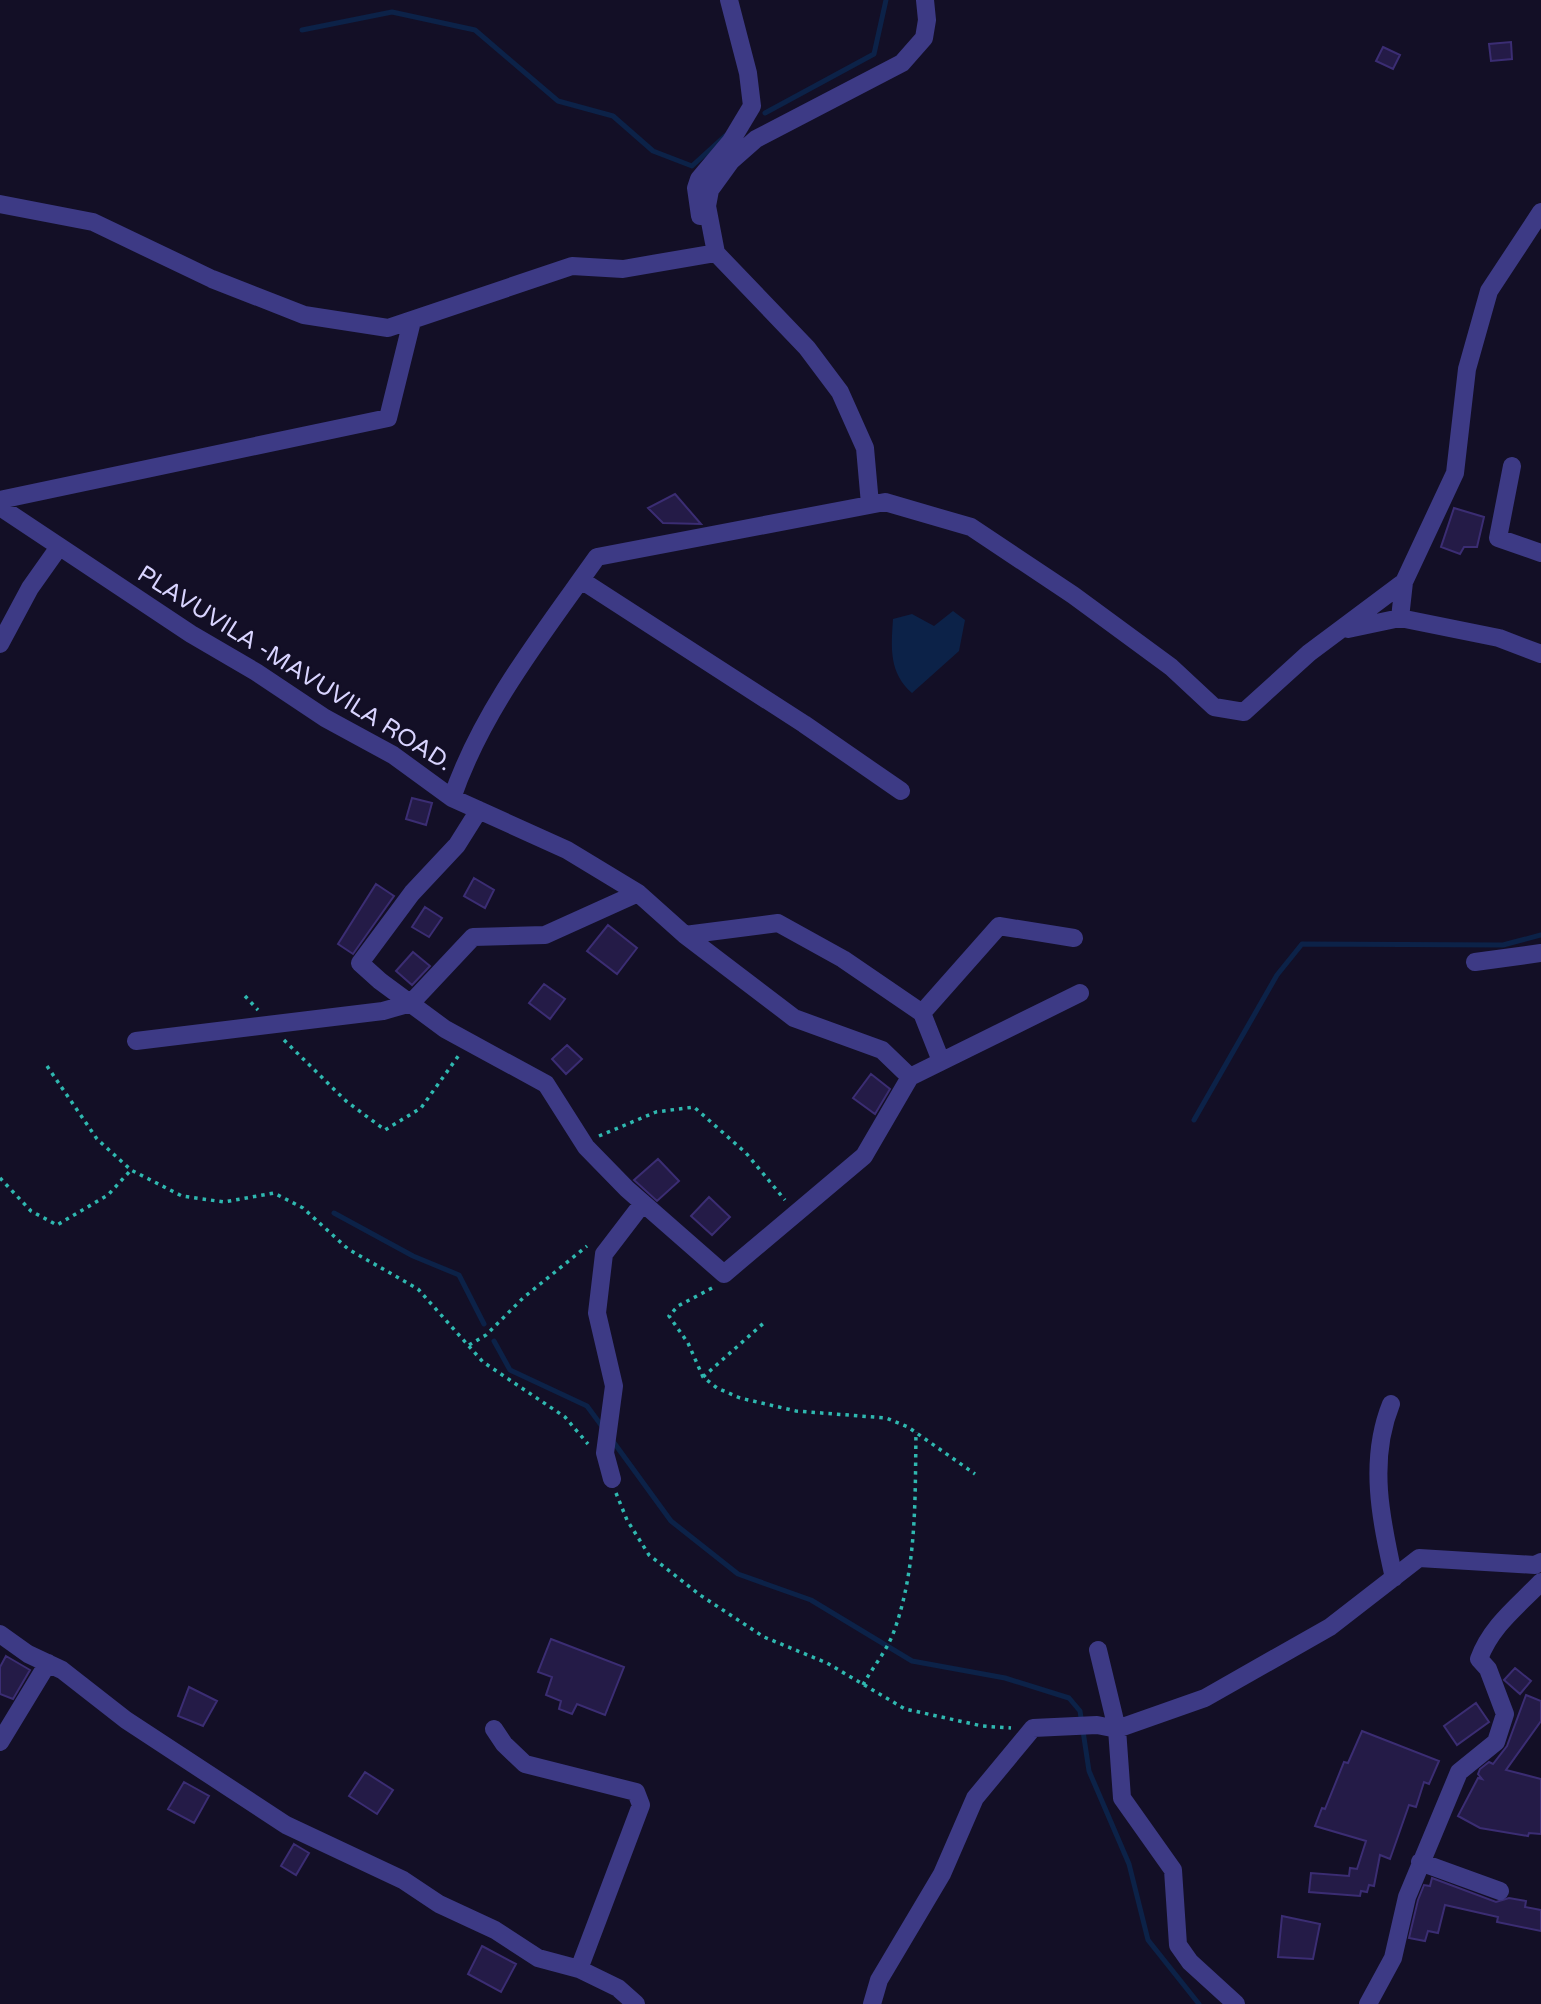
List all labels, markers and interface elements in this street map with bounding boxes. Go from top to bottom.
street label: PLAVUVILA -MAVUVILA ROAD. [132,559,457,778]

